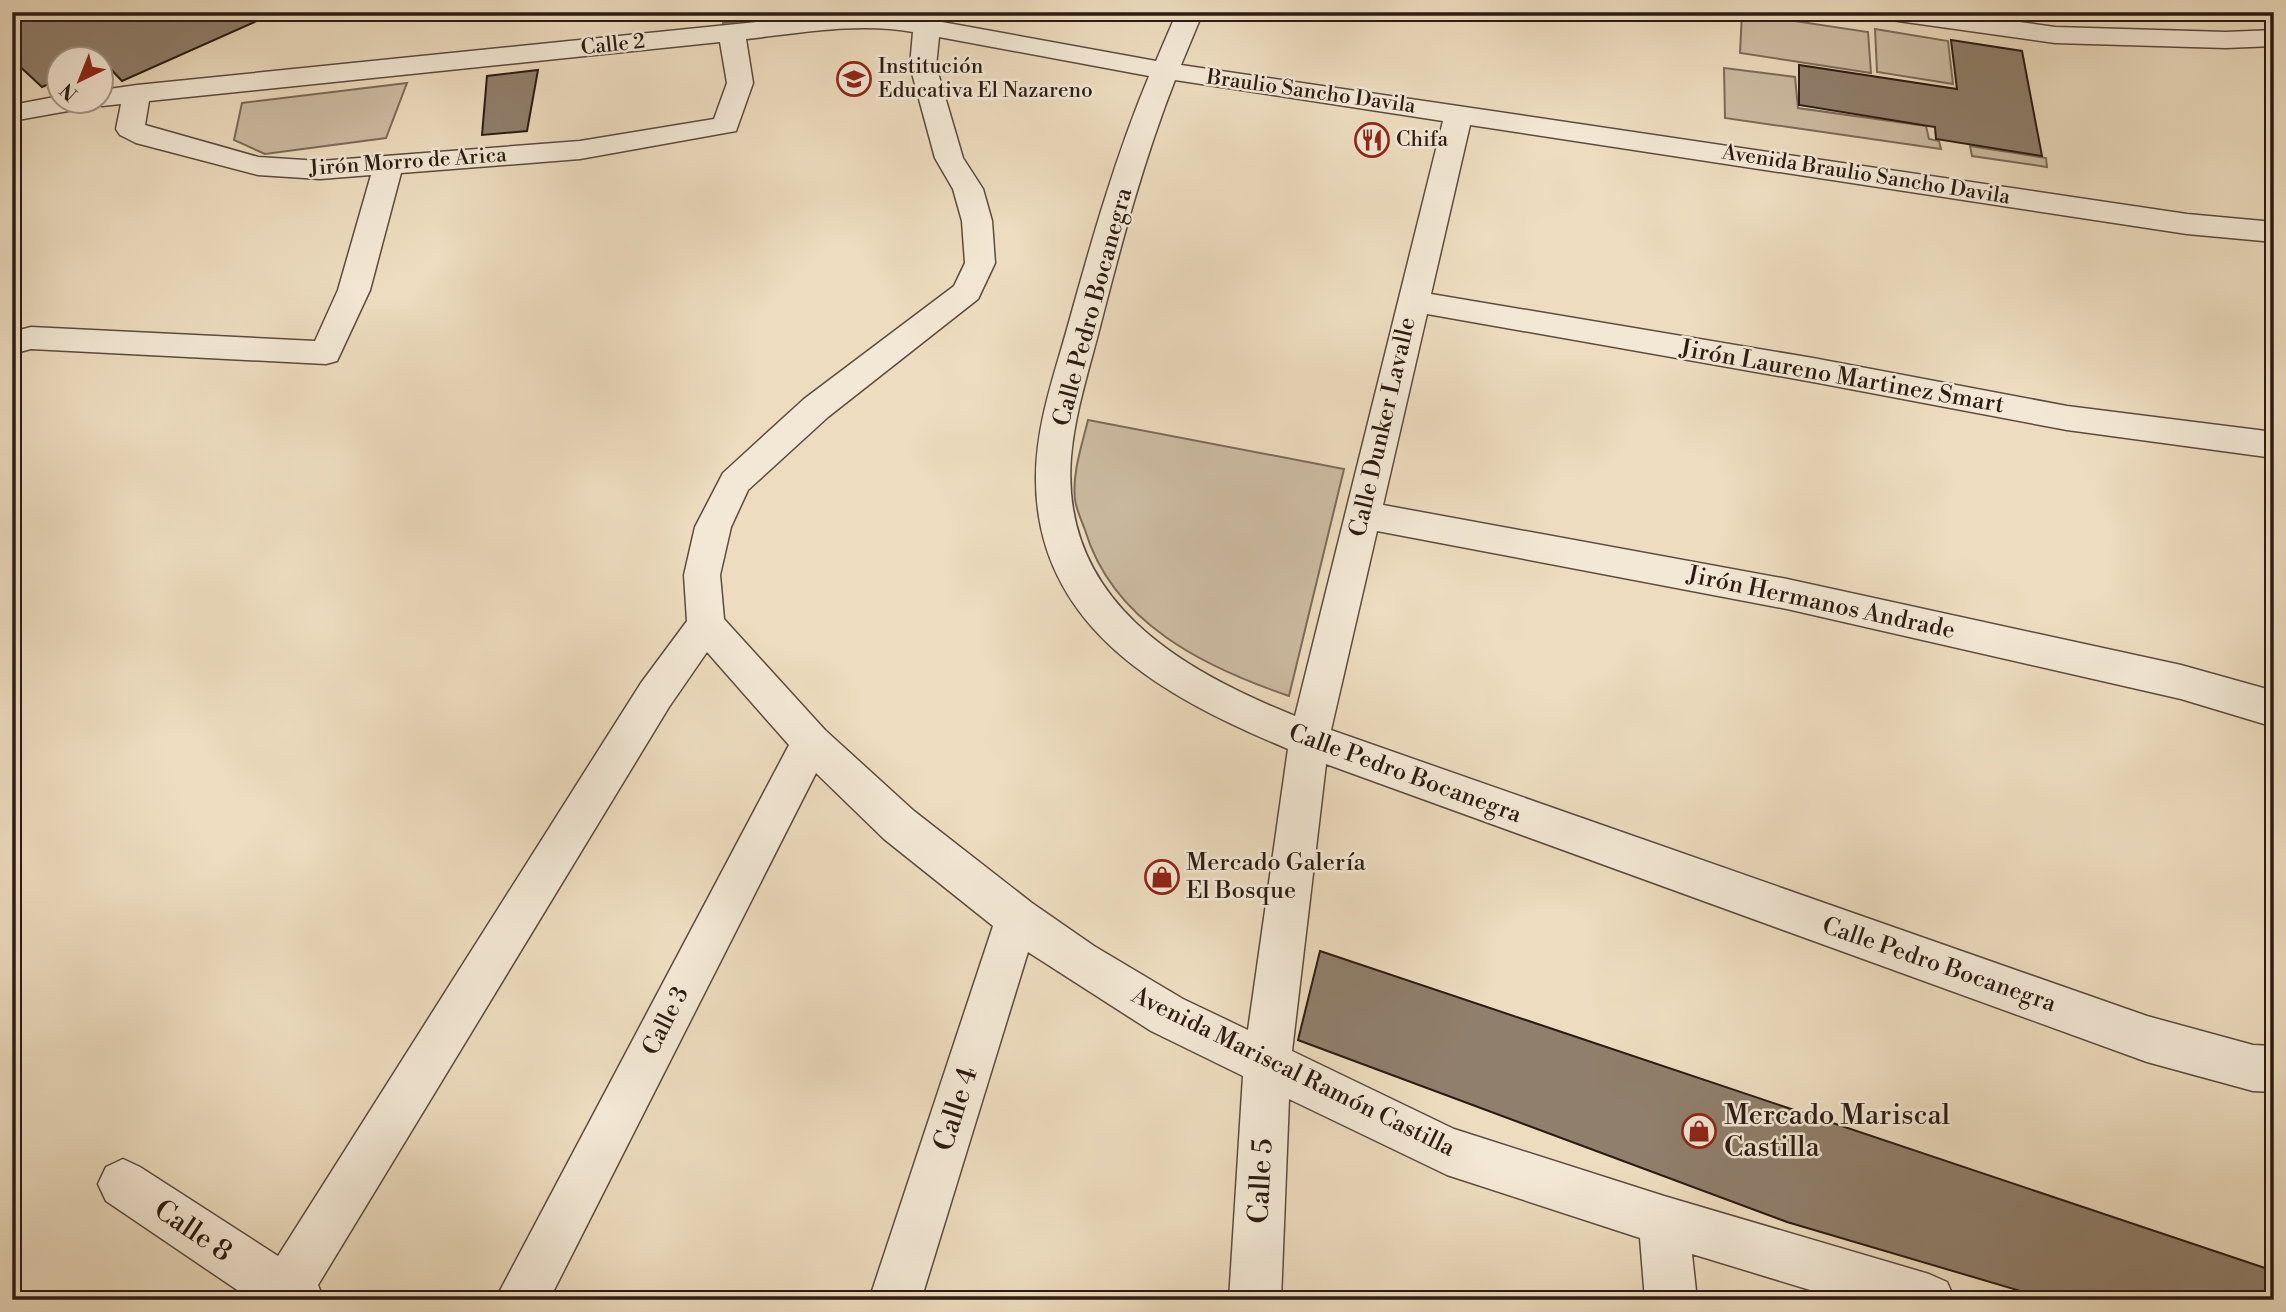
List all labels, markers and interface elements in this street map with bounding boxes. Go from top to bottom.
street label: Calle 2 [580,29,646,61]
north arrow [46,46,116,116]
place label: Institución Educativa El Nazareno [878,54,1093,104]
school or university icon: Institución Educativa El Nazareno [835,60,873,98]
street label: Braulio Sancho Davila [1204,64,1418,120]
text: N [55,78,83,106]
restaurant icon: Chifa [1353,121,1391,159]
place label: Chifa [1396,127,1448,153]
street label: Avenida Braulio Sancho Davila [1719,139,2012,211]
street label: Jirón Morro de Arica [307,142,508,182]
street label: Calle Pedro Bocanegra [1047,184,1139,429]
street label: Calle Dunker Lavalle [1343,314,1423,540]
street label: Jirón Laureno Martinez Smart [1677,334,2007,420]
street label: Jirón Hermanos Andrade [1683,560,1958,646]
street label: Calle Pedro Bocanegra [1285,718,1526,830]
place label: Mercado Galería El Bosque [1186,848,1367,906]
shop icon: Mercado Galería El Bosque [1143,858,1181,896]
street label: Calle Pedro Bocanegra [1818,911,2061,1019]
street label: Avenida Mariscal Ramón Castilla [1126,980,1460,1164]
street label: Calle 3 [636,982,696,1060]
street label: Calle 4 [926,1062,986,1156]
place label: Mercado Mariscal Castilla [1724,1098,1950,1165]
shop icon: Mercado Mariscal Castilla [1680,1112,1718,1150]
street label: Calle 5 [1241,1137,1281,1225]
street label: Calle 8 [147,1192,239,1270]

